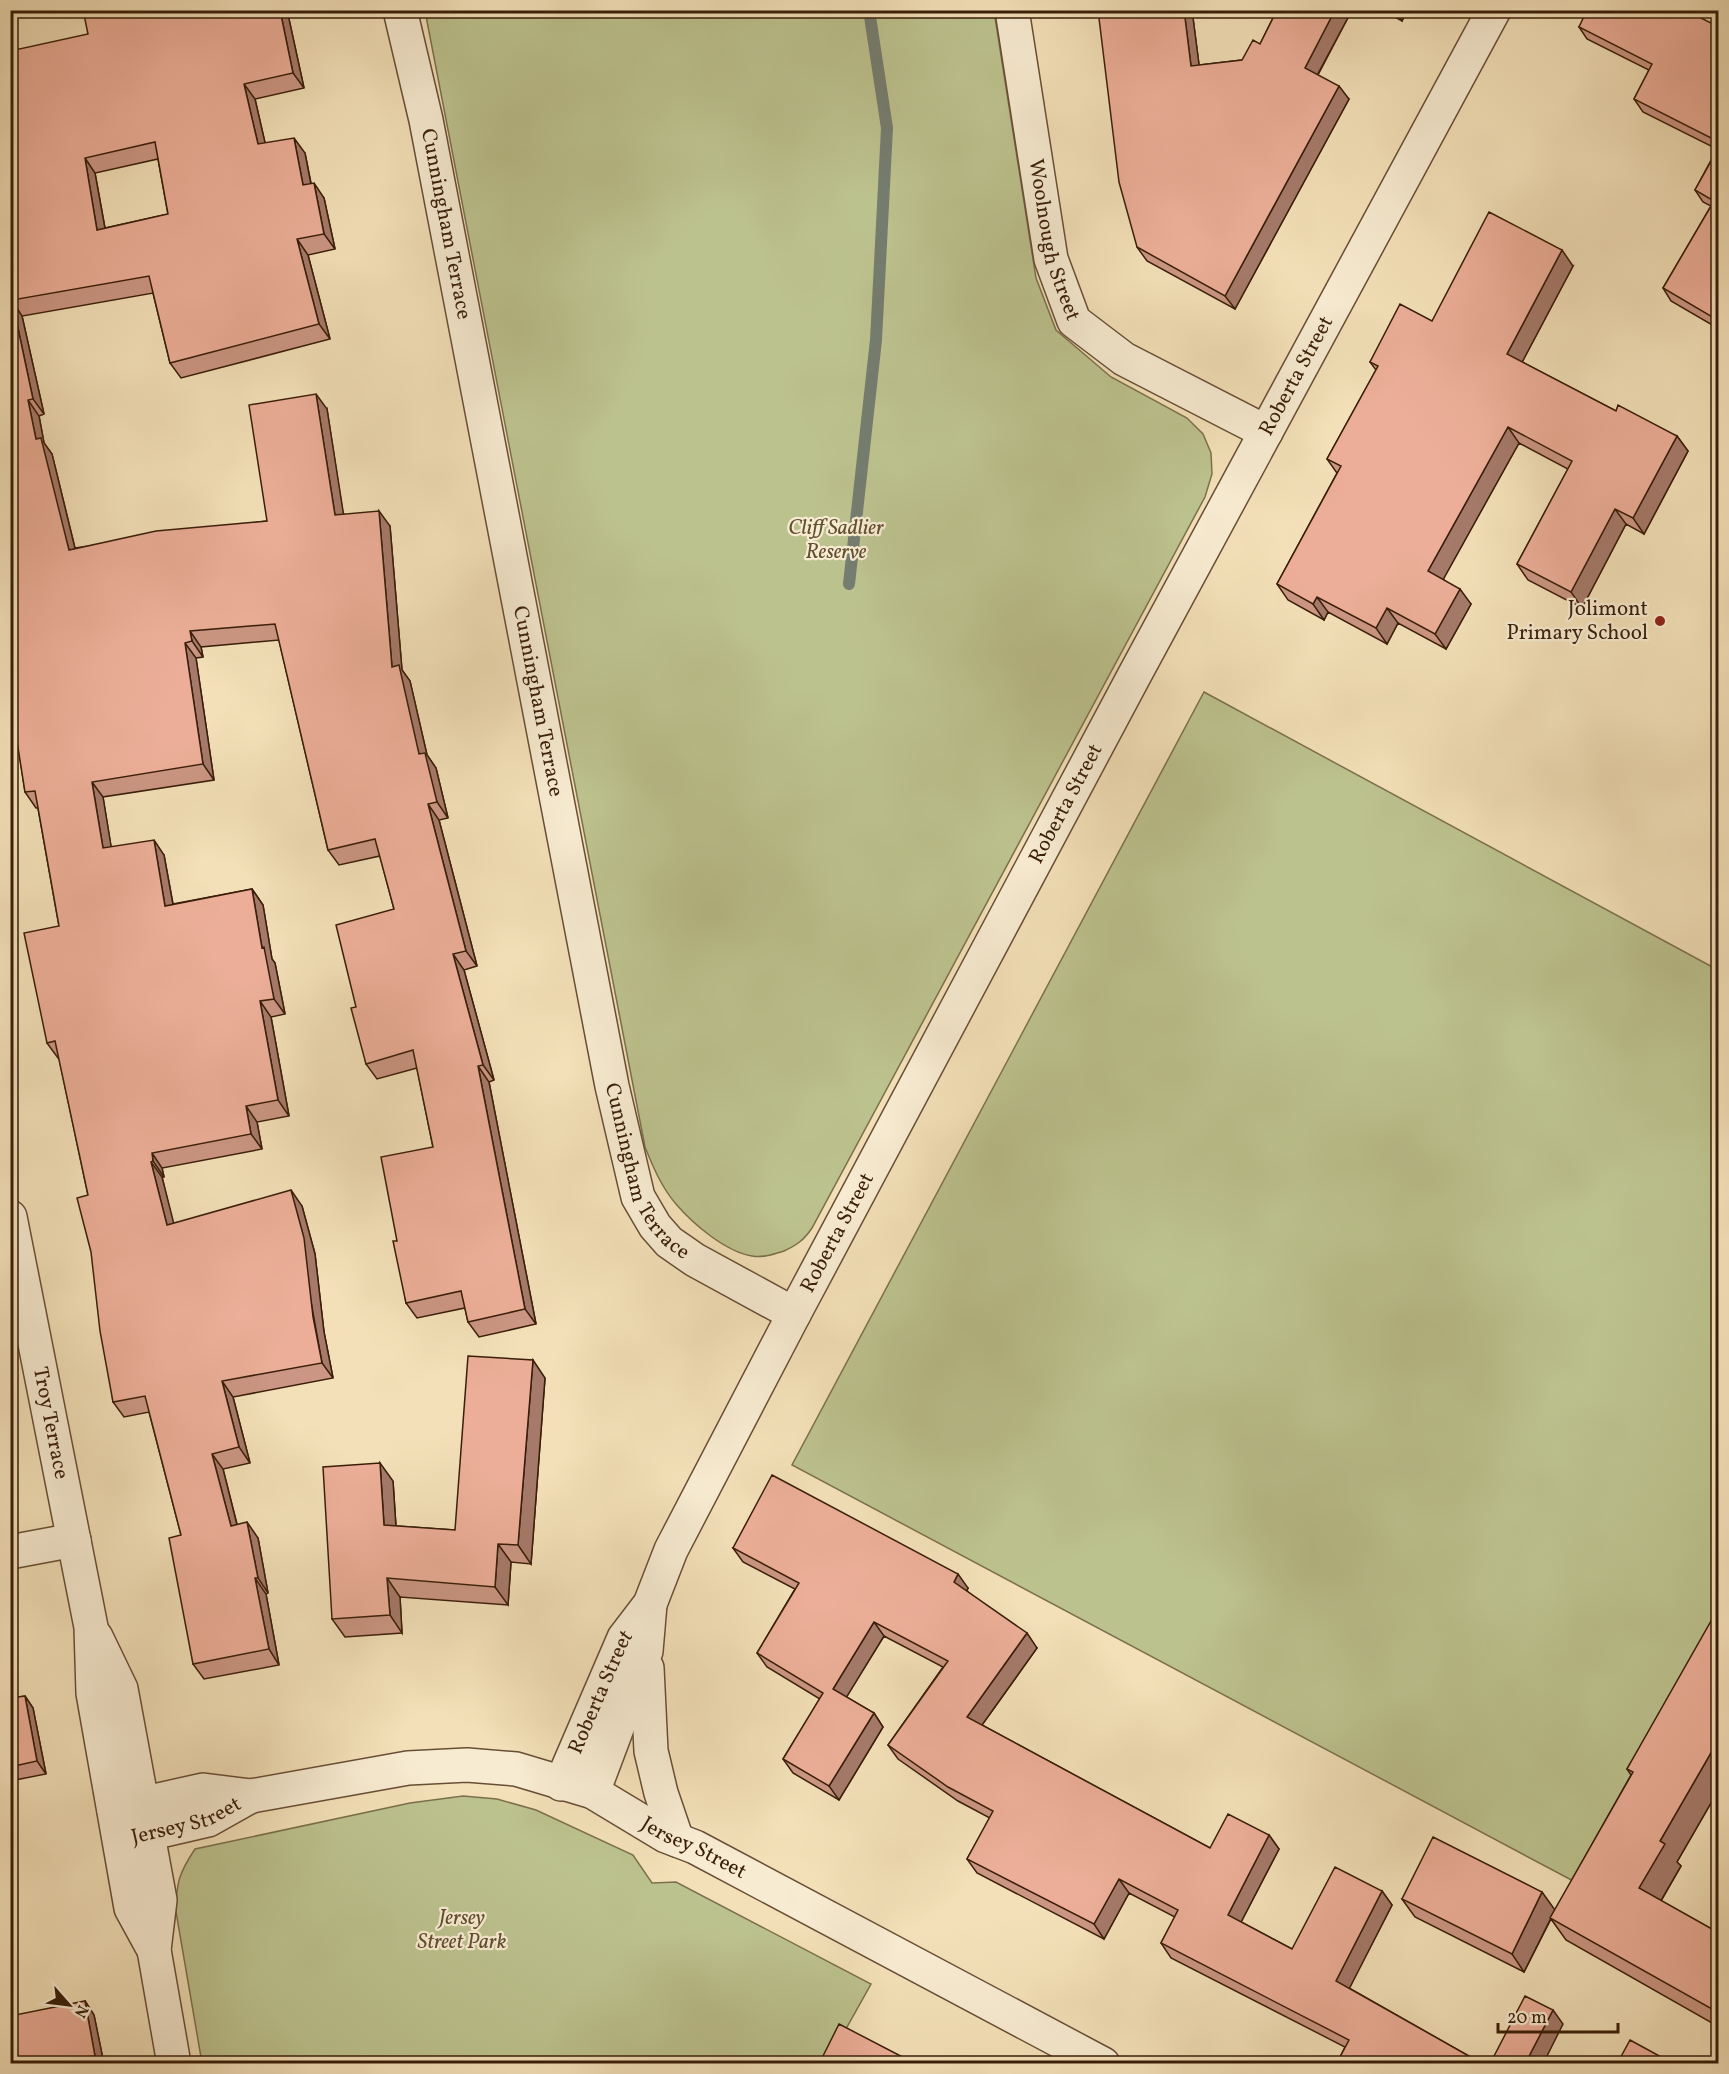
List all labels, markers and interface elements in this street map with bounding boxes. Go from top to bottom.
street label: Cunningham Terrace [413,126,479,322]
street label: Woolnough Street [1021,157,1087,325]
street label: Roberta Street [1252,311,1340,441]
park label: Cliff Sadlier Reserve [788,514,884,567]
place label: Jolimont Primary School [1507,595,1648,648]
street label: Cunningham Terrace [505,603,570,799]
marker: Jolimont Primary School [1653,614,1667,628]
street label: Roberta Street [1022,739,1110,869]
street label: Cunningham Terrace [597,1080,696,1267]
street label: Roberta Street [793,1167,881,1298]
street label: Troy Terrace [25,1364,76,1482]
street label: Roberta Street [561,1624,640,1759]
street label: Jersey Street [128,1790,247,1852]
street label: Jersey Street [635,1810,752,1886]
park label: Jersey Street Park [418,1904,507,1957]
north arrow [39,1975,99,2035]
scale bar [1498,1996,1618,2034]
text: N [68,2001,93,2022]
text: 20 m [1507,2006,1547,2031]

